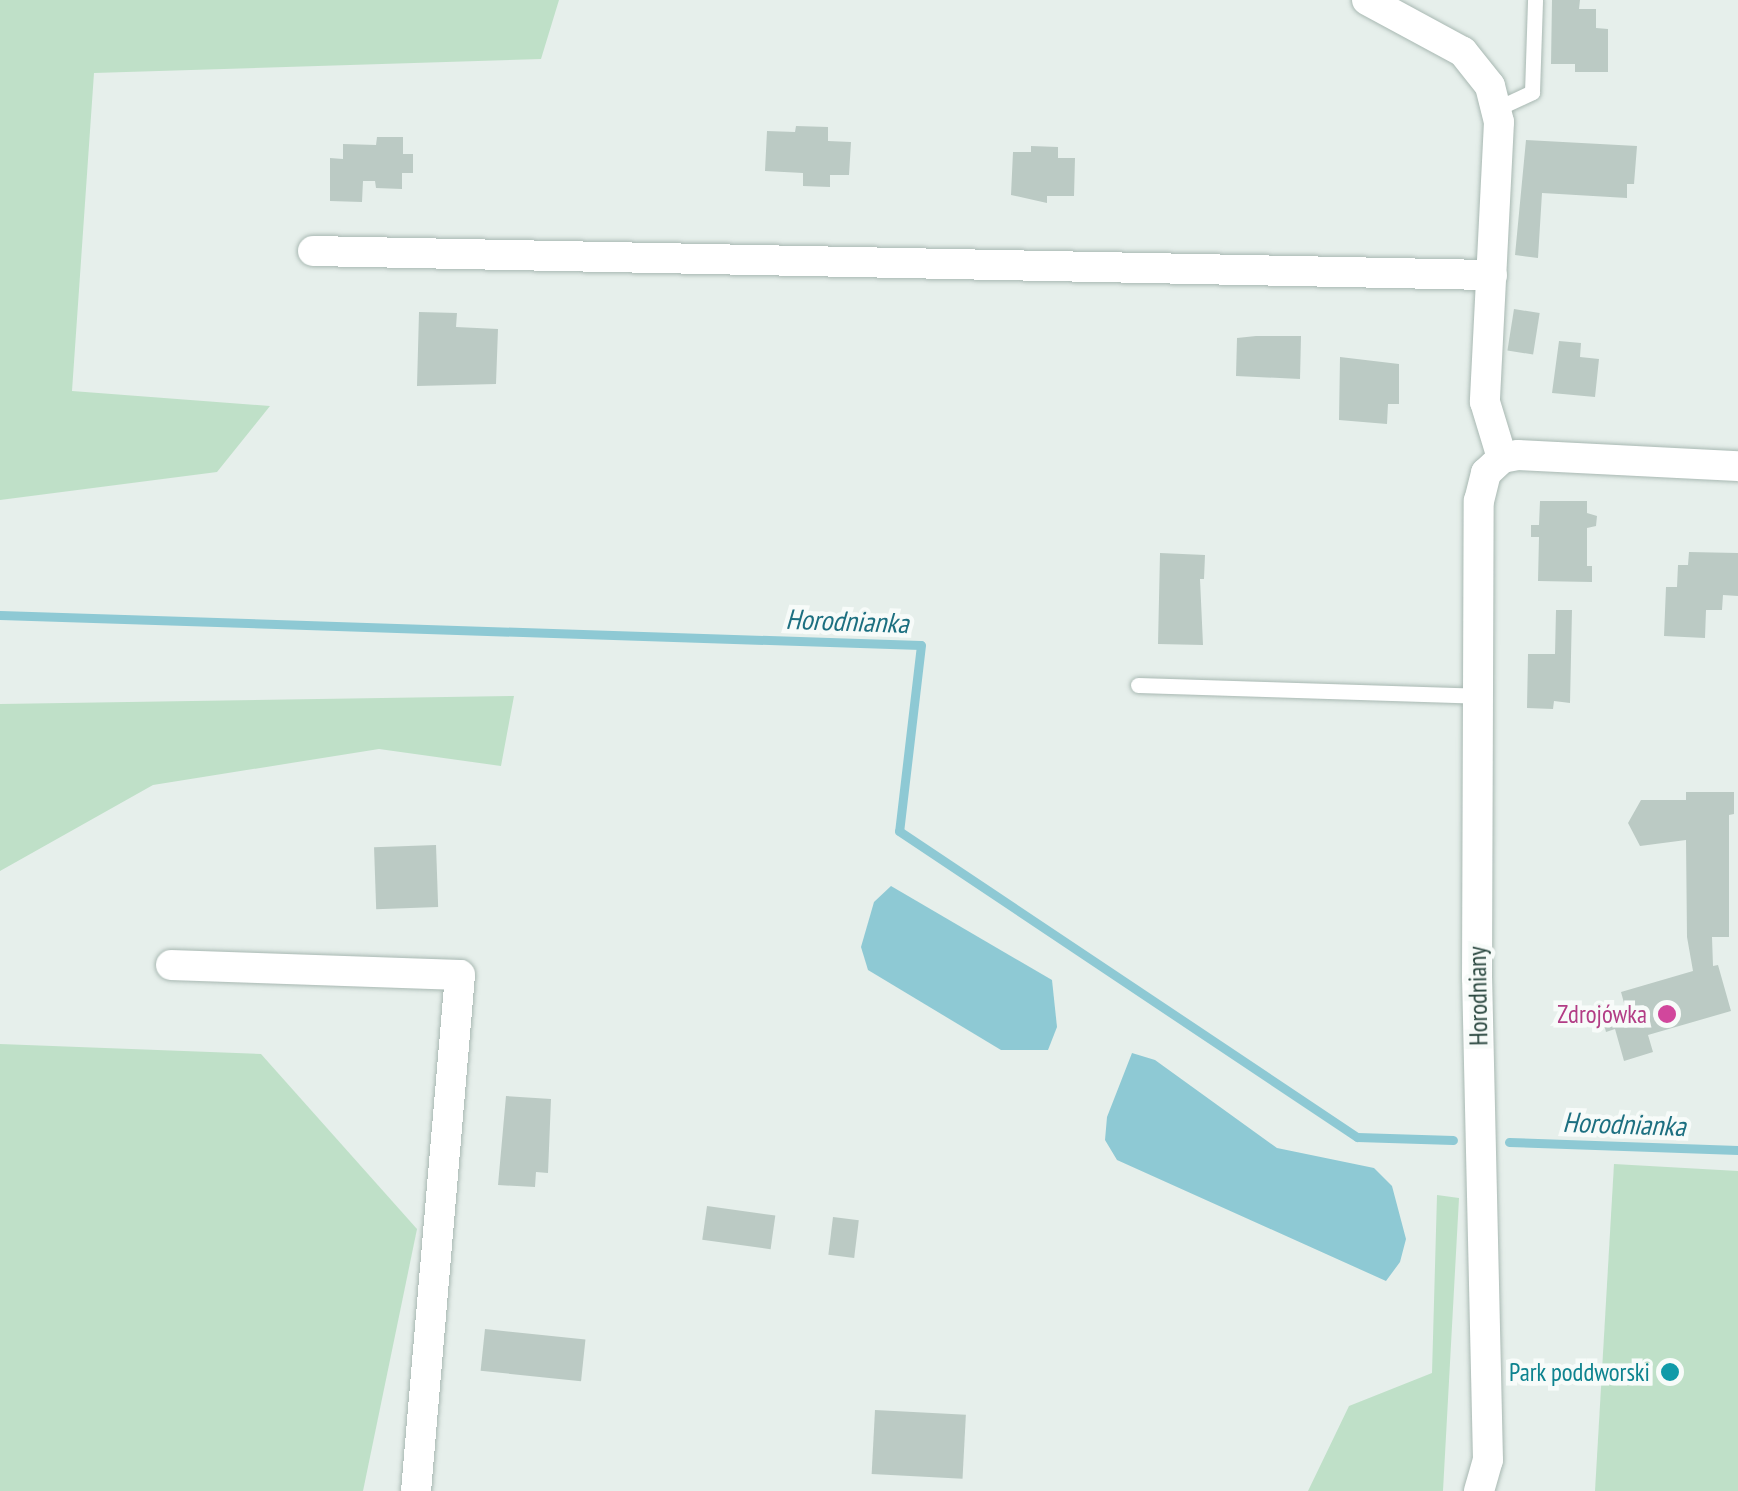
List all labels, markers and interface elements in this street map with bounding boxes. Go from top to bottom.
water label: Horodnianka [785,602,909,640]
street label: Horodniany [1462,946,1494,1046]
place label: Zdrojówka [1557,999,1647,1029]
marker: Zdrojówka [1656,1003,1678,1025]
water label: Horodnianka [1562,1105,1686,1143]
place label: Park poddworski [1508,1357,1650,1387]
marker: Park poddworski [1659,1361,1681,1383]

